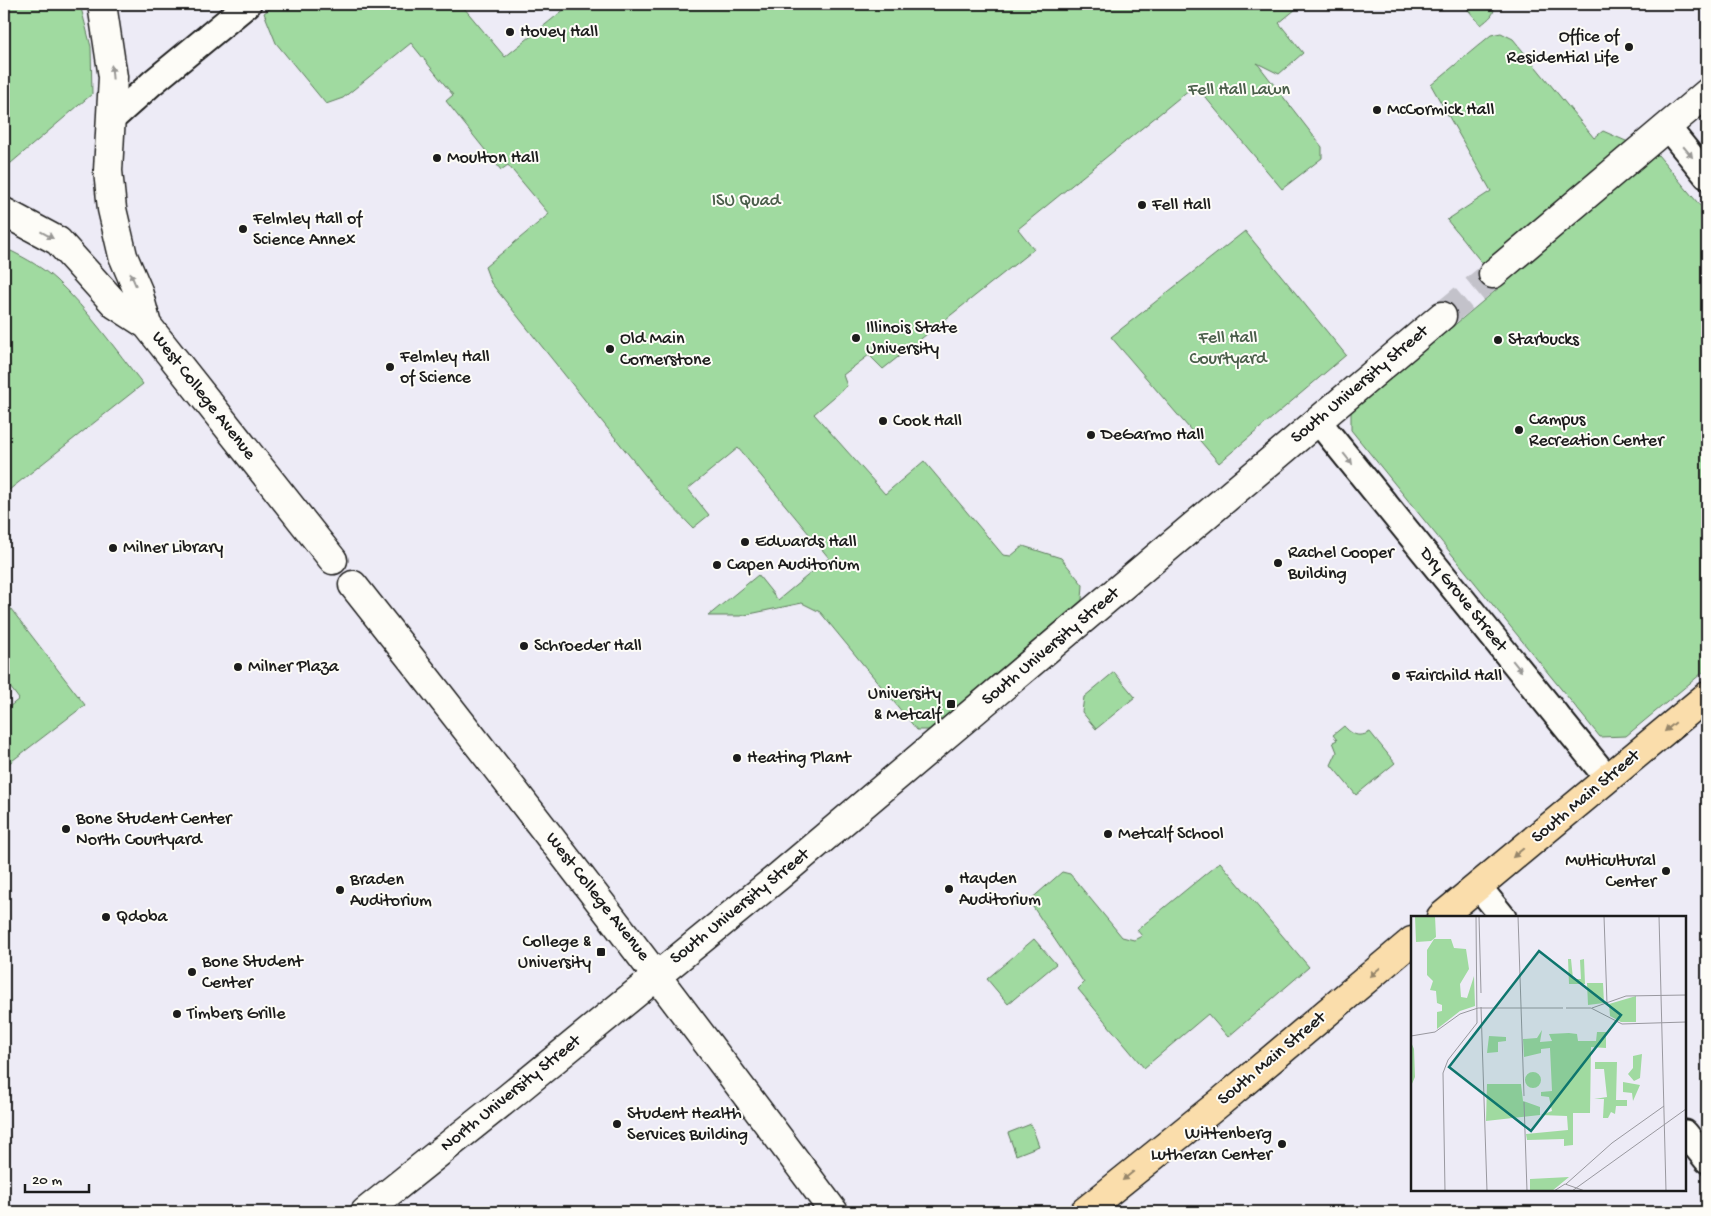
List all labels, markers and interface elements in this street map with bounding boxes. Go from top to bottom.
place label: Hovey Hall [520,22,598,43]
marker: Hovey Hall [504,26,516,38]
place label: Office of Residential Life [1507,27,1620,69]
marker: Office of Residential Life [1623,41,1635,53]
one-way arrow [107,63,115,79]
park label: Fell Hall Lawn [1187,80,1291,101]
place label: McCormick Hall [1387,100,1494,121]
marker: McCormick Hall [1371,104,1383,116]
one-way arrow [1682,145,1693,158]
place label: Moulton Hall [447,148,539,169]
marker: Moulton Hall [431,152,443,164]
park label: ISU Quad [712,191,782,212]
place label: Fell Hall [1151,195,1211,216]
marker: Fell Hall [1136,199,1148,211]
place label: Felmley Hall of Science Annex [252,209,363,251]
marker: Felmley Hall of Science Annex [237,223,249,235]
one-way arrow [40,231,54,239]
one-way arrow [129,271,137,286]
place label: Illinois State University [866,318,958,360]
street label: South University Street [1287,320,1434,449]
street label: West College Avenue [146,328,260,465]
park label: Fell Hall Courtyard [1189,328,1268,370]
place label: Old Main Cornerstone [620,329,712,371]
place label: Starbucks [1508,330,1580,351]
marker: Illinois State University [850,332,862,344]
marker: Starbucks [1492,334,1504,346]
marker: Old Main Cornerstone [604,343,616,355]
place label: Felmley Hall of Science [399,347,490,389]
marker: Felmley Hall of Science [384,361,396,373]
place label: Campus Recreation Center [1529,410,1665,452]
place label: Cook Hall [893,411,962,432]
marker: Cook Hall [877,415,889,427]
marker: Campus Recreation Center [1513,424,1525,436]
place label: DeGarmo Hall [1100,425,1204,446]
marker: DeGarmo Hall [1085,429,1097,441]
one-way arrow [1343,452,1354,465]
place label: Edwards Hall [755,532,857,553]
marker: Edwards Hall [739,536,751,548]
place label: Milner Library [123,538,224,559]
marker: Milner Library [107,542,119,554]
place label: Rachel Cooper Building [1287,543,1395,585]
street label: Dry Grove Street [1414,543,1512,658]
place label: Capen Auditorium [727,555,860,576]
marker: Rachel Cooper Building [1272,557,1284,569]
marker: Capen Auditorium [711,559,723,571]
street label: South University Street [978,582,1125,711]
place label: Schroeder Hall [534,636,642,657]
marker: Schroeder Hall [518,640,530,652]
place label: Milner Plaza [248,657,340,678]
one-way arrow [1512,659,1523,672]
marker: Milner Plaza [232,661,244,673]
place label: Fairchild Hall [1405,666,1502,687]
marker: Fairchild Hall [1390,670,1402,682]
place label: University & Metcalf [868,684,942,726]
marker: University & Metcalf [945,698,957,710]
one-way arrow [1664,721,1676,732]
street label: South Main Street [1528,745,1646,848]
place label: Heating Plant [747,748,852,769]
marker: Heating Plant [731,752,743,764]
place label: Bone Student Center North Courtyard [75,809,233,851]
marker: Bone Student Center North Courtyard [60,823,72,835]
place label: Metcalf School [1118,824,1224,845]
marker: Metcalf School [1102,828,1114,840]
street label: West College Avenue [540,829,654,966]
street label: South University Street [666,843,815,970]
one-way arrow [1512,847,1524,858]
place label: Multicultural Center [1565,851,1658,893]
marker: Multicultural Center [1660,865,1672,877]
place label: Hayden Auditorium [959,869,1041,911]
place label: Braden Auditorium [349,870,432,912]
marker: Hayden Auditorium [943,883,955,895]
marker: Braden Auditorium [334,884,346,896]
place label: Qdoba [116,907,168,928]
marker: Qdoba [100,911,112,923]
inset map [1411,916,1686,1191]
place label: College & University [518,932,592,974]
marker: College & University [595,946,607,958]
place label: Bone Student Center [201,952,304,994]
marker: Bone Student Center [186,966,198,978]
one-way arrow [1369,967,1382,978]
place label: Timbers Grille [186,1004,286,1025]
street label: South Main Street [1214,1007,1332,1110]
marker: Timbers Grille [171,1008,183,1020]
street label: North University Street [437,1030,587,1157]
place label: Student Health Services Building [627,1104,748,1146]
marker: Student Health Services Building [611,1118,623,1130]
place label: Wittenberg Lutheran Center [1151,1124,1274,1166]
marker: Wittenberg Lutheran Center [1276,1138,1288,1150]
scale bar [25,1161,89,1193]
one-way arrow [1122,1171,1135,1182]
text: 20 m [32,1172,62,1190]

